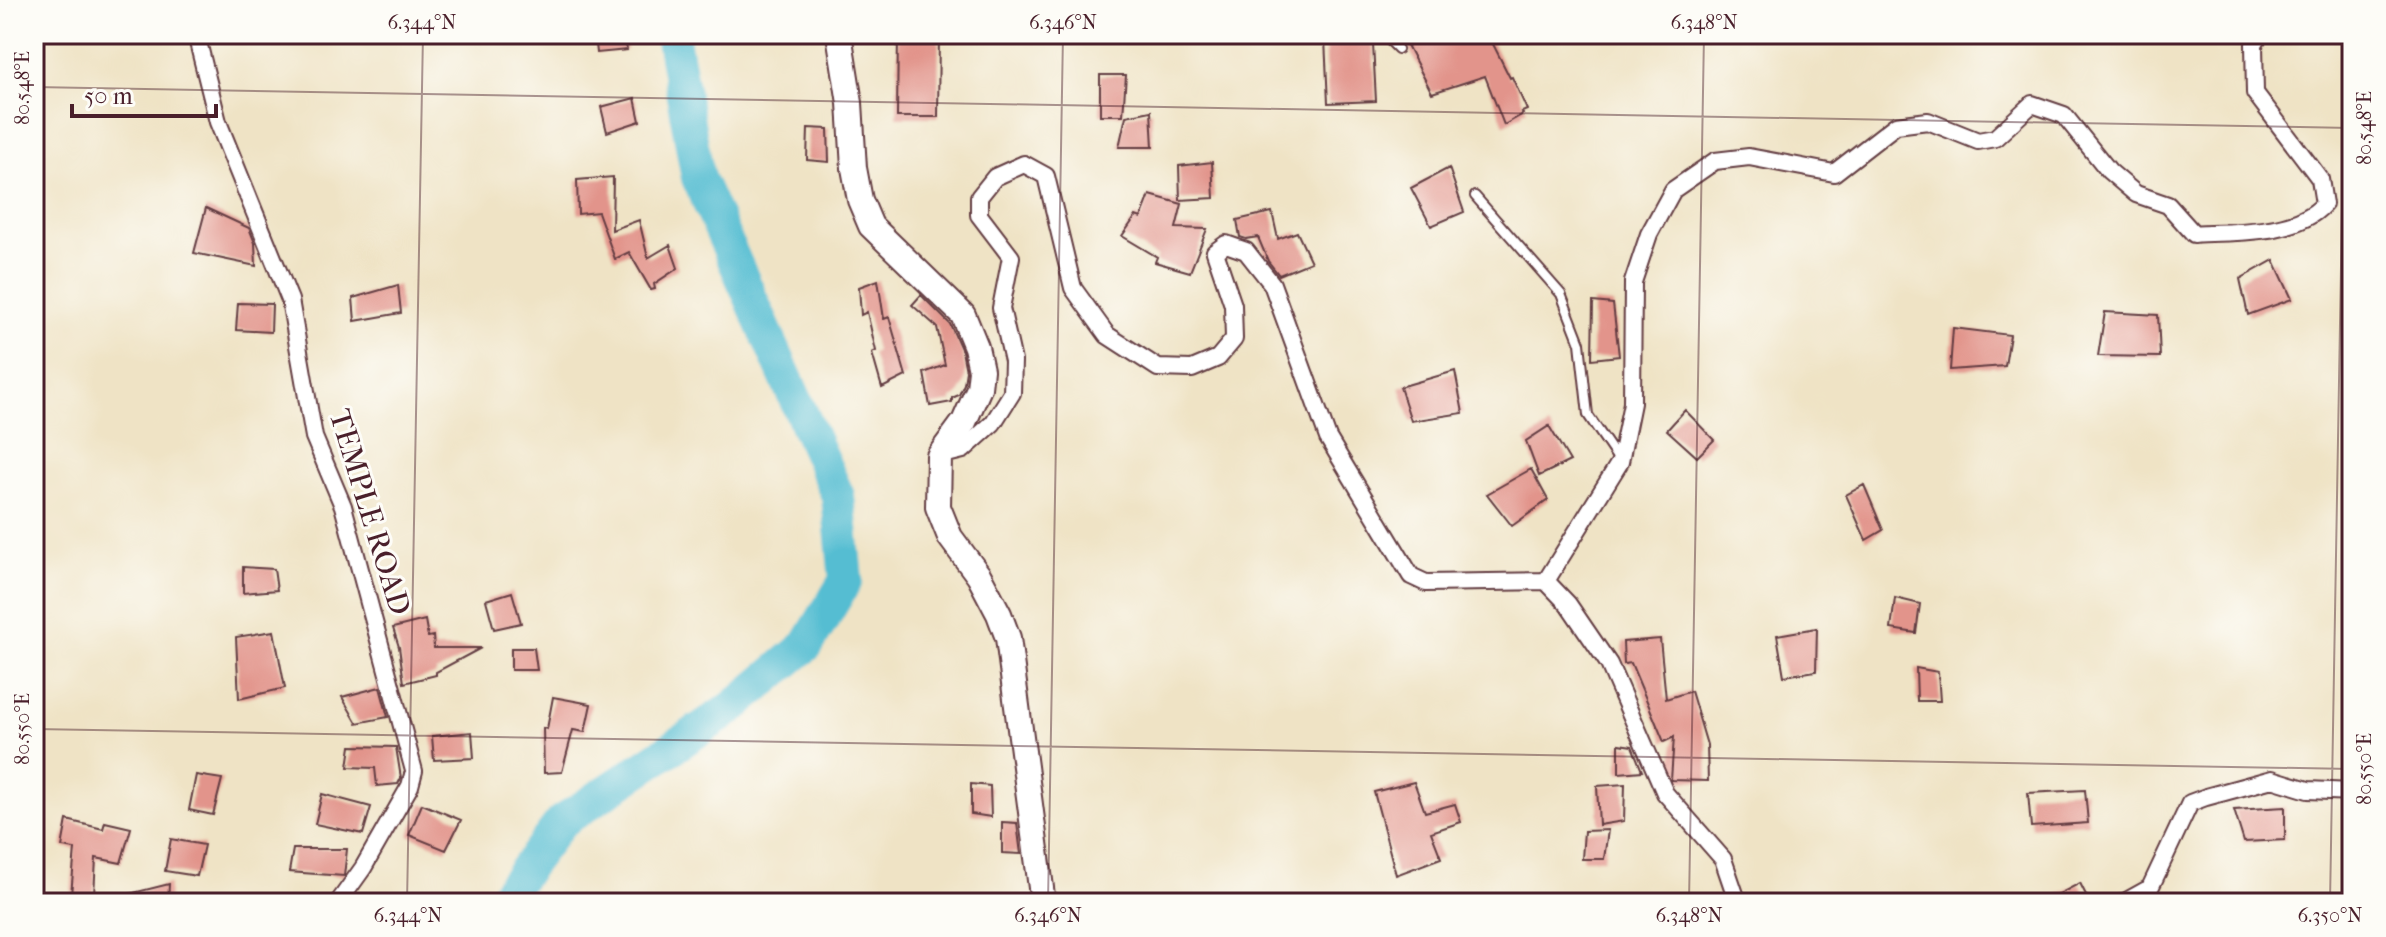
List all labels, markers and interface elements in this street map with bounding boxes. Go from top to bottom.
text: 6.344°N [387,11,457,34]
text: 6.346°N [1029,11,1097,34]
text: 6.348°N [1670,11,1738,34]
text: 80.548°E [11,51,34,125]
scale bar [72,68,216,118]
text: 50 m [84,82,133,110]
text: 80.548°E [2353,91,2376,165]
street label: TEMPLE ROAD [322,405,417,619]
text: 80.550°E [11,693,34,765]
text: 80.550°E [2353,733,2376,805]
text: 6.344°N [373,904,443,927]
text: 6.346°N [1014,904,1082,927]
text: 6.348°N [1655,904,1723,927]
text: 6.350°N [2298,904,2362,927]

